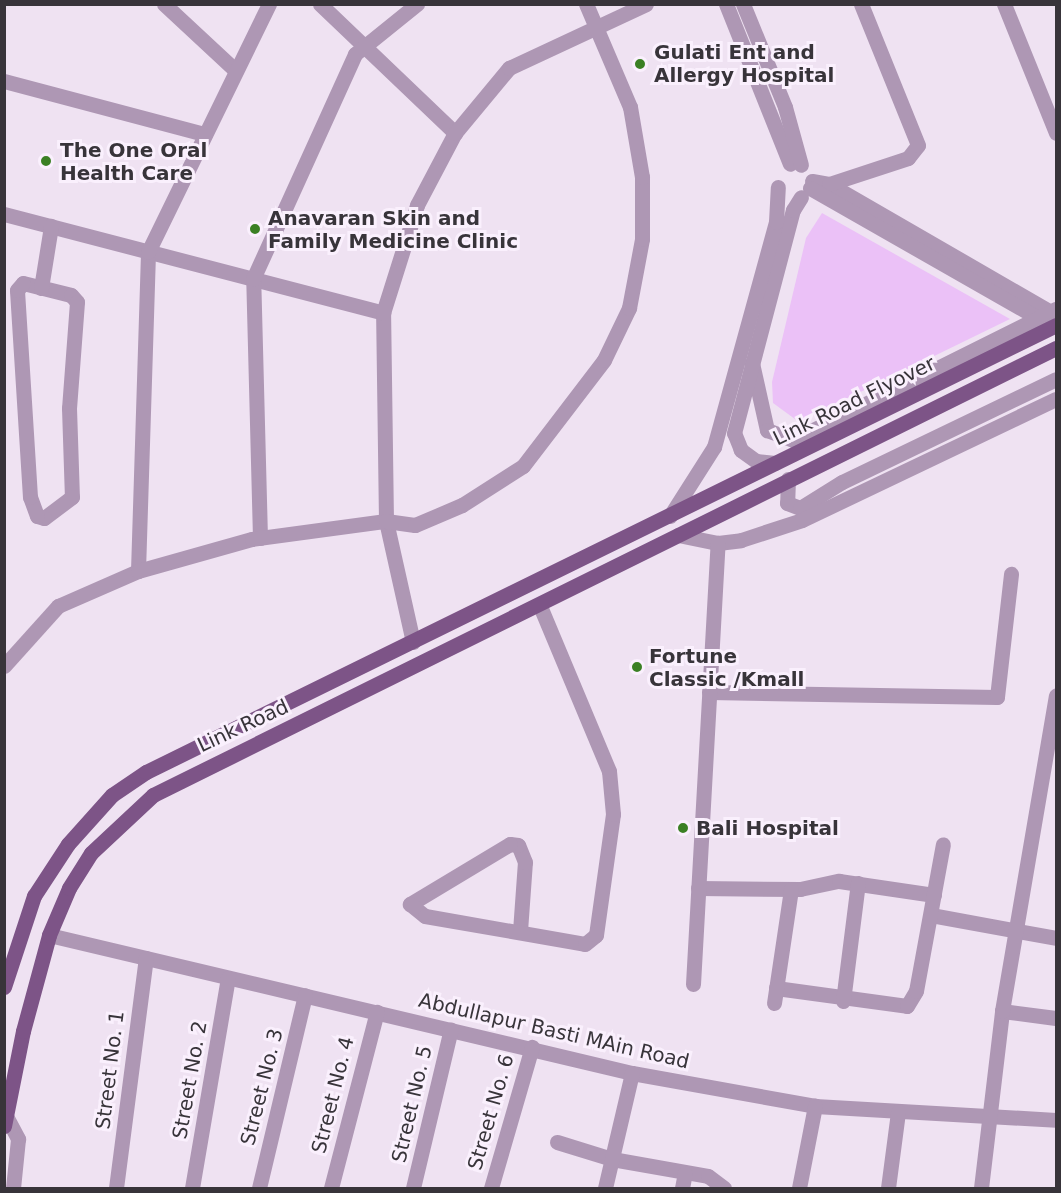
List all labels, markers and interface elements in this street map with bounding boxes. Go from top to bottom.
place label: Gulati Ent and Allergy Hospital [654,40,834,87]
marker: Gulati Ent and Allergy Hospital [631,55,649,73]
place label: The One Oral Health Care [60,138,207,185]
marker: The One Oral Health Care [37,152,55,170]
place label: Anavaran Skin and Family Medicine Clinic [268,206,518,253]
marker: Anavaran Skin and Family Medicine Clinic [246,220,264,238]
street label: Link Road Flyover [769,351,939,451]
place label: Fortune Classic /Kmall [649,644,804,691]
marker: Fortune Classic /Kmall [630,660,644,674]
street label: Link Road [194,695,292,757]
place label: Bali Hospital [696,816,839,840]
marker: Bali Hospital [674,819,692,837]
street label: Abdullapur Basti MAin Road [416,988,692,1074]
street label: Street No. 1 [91,1009,129,1131]
street label: Street No. 2 [168,1019,212,1141]
street label: Street No. 3 [236,1026,288,1148]
street label: Street No. 4 [307,1034,359,1156]
street label: Street No. 5 [387,1043,437,1165]
street label: Street No. 6 [463,1051,519,1173]

